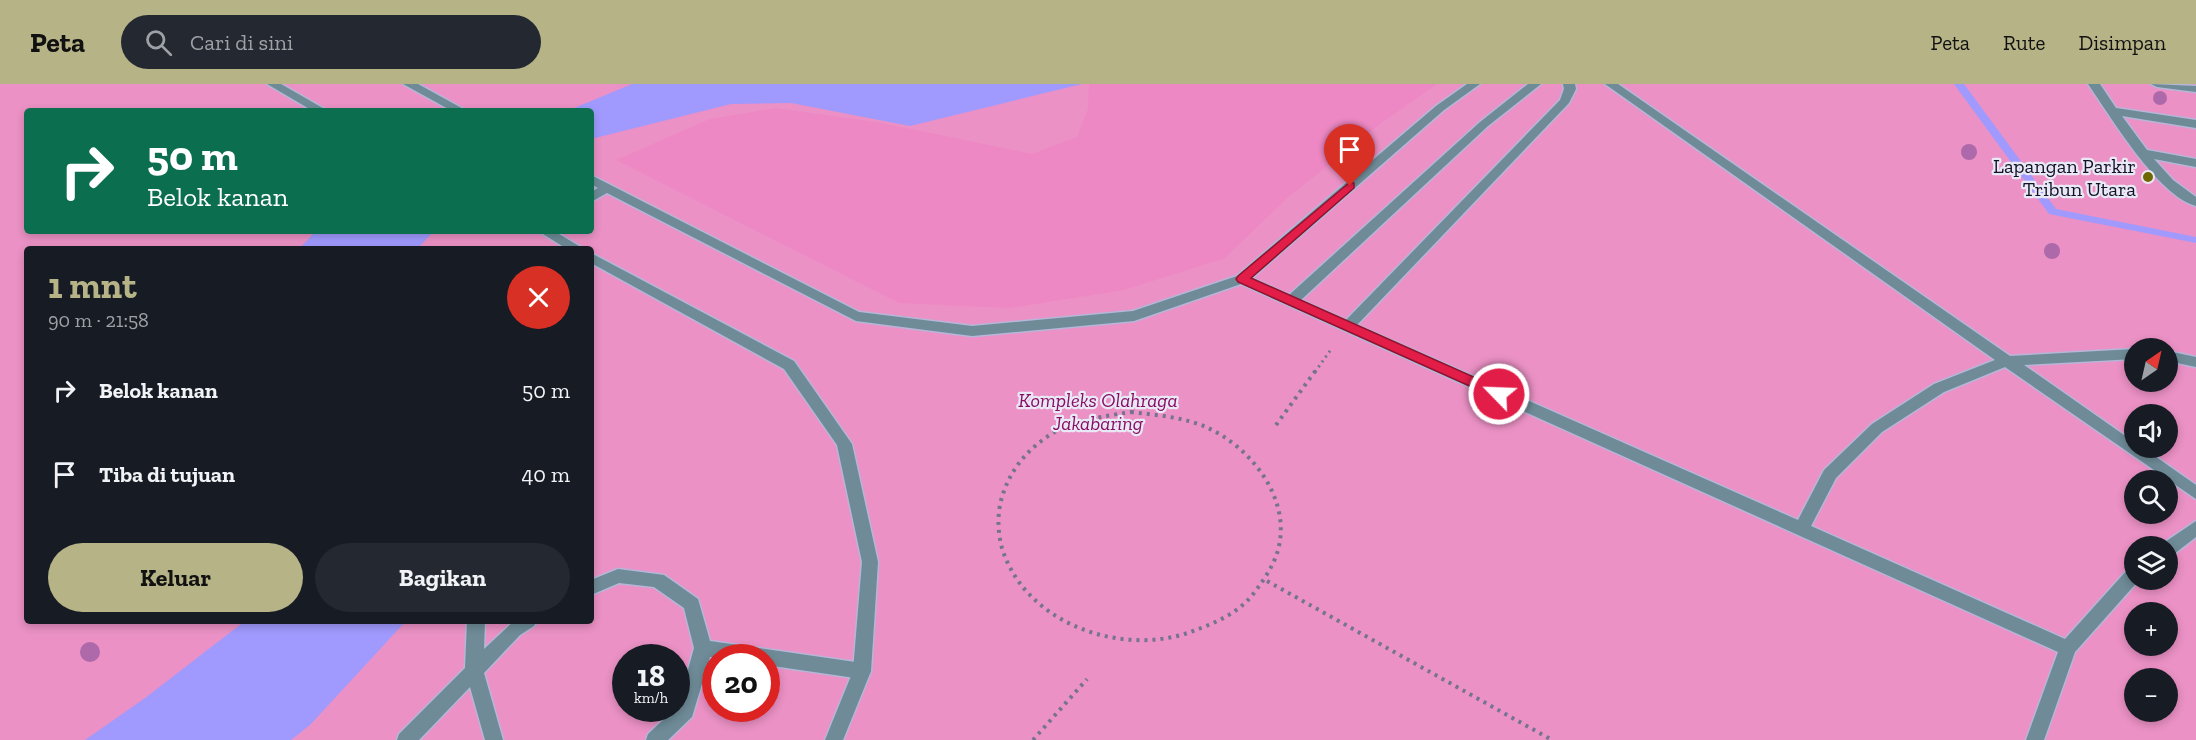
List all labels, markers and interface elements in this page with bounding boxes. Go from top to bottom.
search box [121,15,541,69]
text: Peta [30,26,85,59]
icon: search [142,26,175,59]
text: Cari di sini [190,29,293,56]
text: Peta [1931,30,1970,55]
text: Rute [2003,30,2045,55]
text: Disimpan [2078,30,2166,55]
pin [1324,124,1375,186]
text: 50 m [147,130,238,181]
icon: right [48,132,126,210]
icon: arrive [1333,133,1366,166]
place label: Lapangan Parkir Tribun Utara [1993,154,2136,201]
marker: Lapangan Parkir Tribun Utara [2141,170,2155,184]
text: Belok kanan [147,181,288,213]
text: 1 mnt [48,264,137,307]
button: close [507,266,570,329]
text: 90 m · 21:58 [48,308,149,332]
north arrow [2124,338,2178,392]
map controls [2124,338,2178,722]
position arrow [1467,362,1531,426]
icon: right [48,374,81,407]
text: Belok kanan [99,377,218,404]
text: 50 m [522,377,570,404]
park label: Kompleks Olahraga Jakabaring [1018,388,1178,435]
button: sound [2124,404,2178,458]
icon: arrive [48,458,81,491]
text: Tiba di tujuan [99,461,235,488]
text: 40 m [521,461,570,488]
button: search [2124,470,2178,524]
button: layers [2124,536,2178,590]
button: Keluar [48,543,303,612]
button: Bagikan [315,543,570,612]
button: + [2124,602,2178,656]
speed limit sign: 20 [702,644,780,722]
text: 18 [637,658,665,694]
button: − [2124,668,2178,722]
text: km/h [634,689,668,707]

